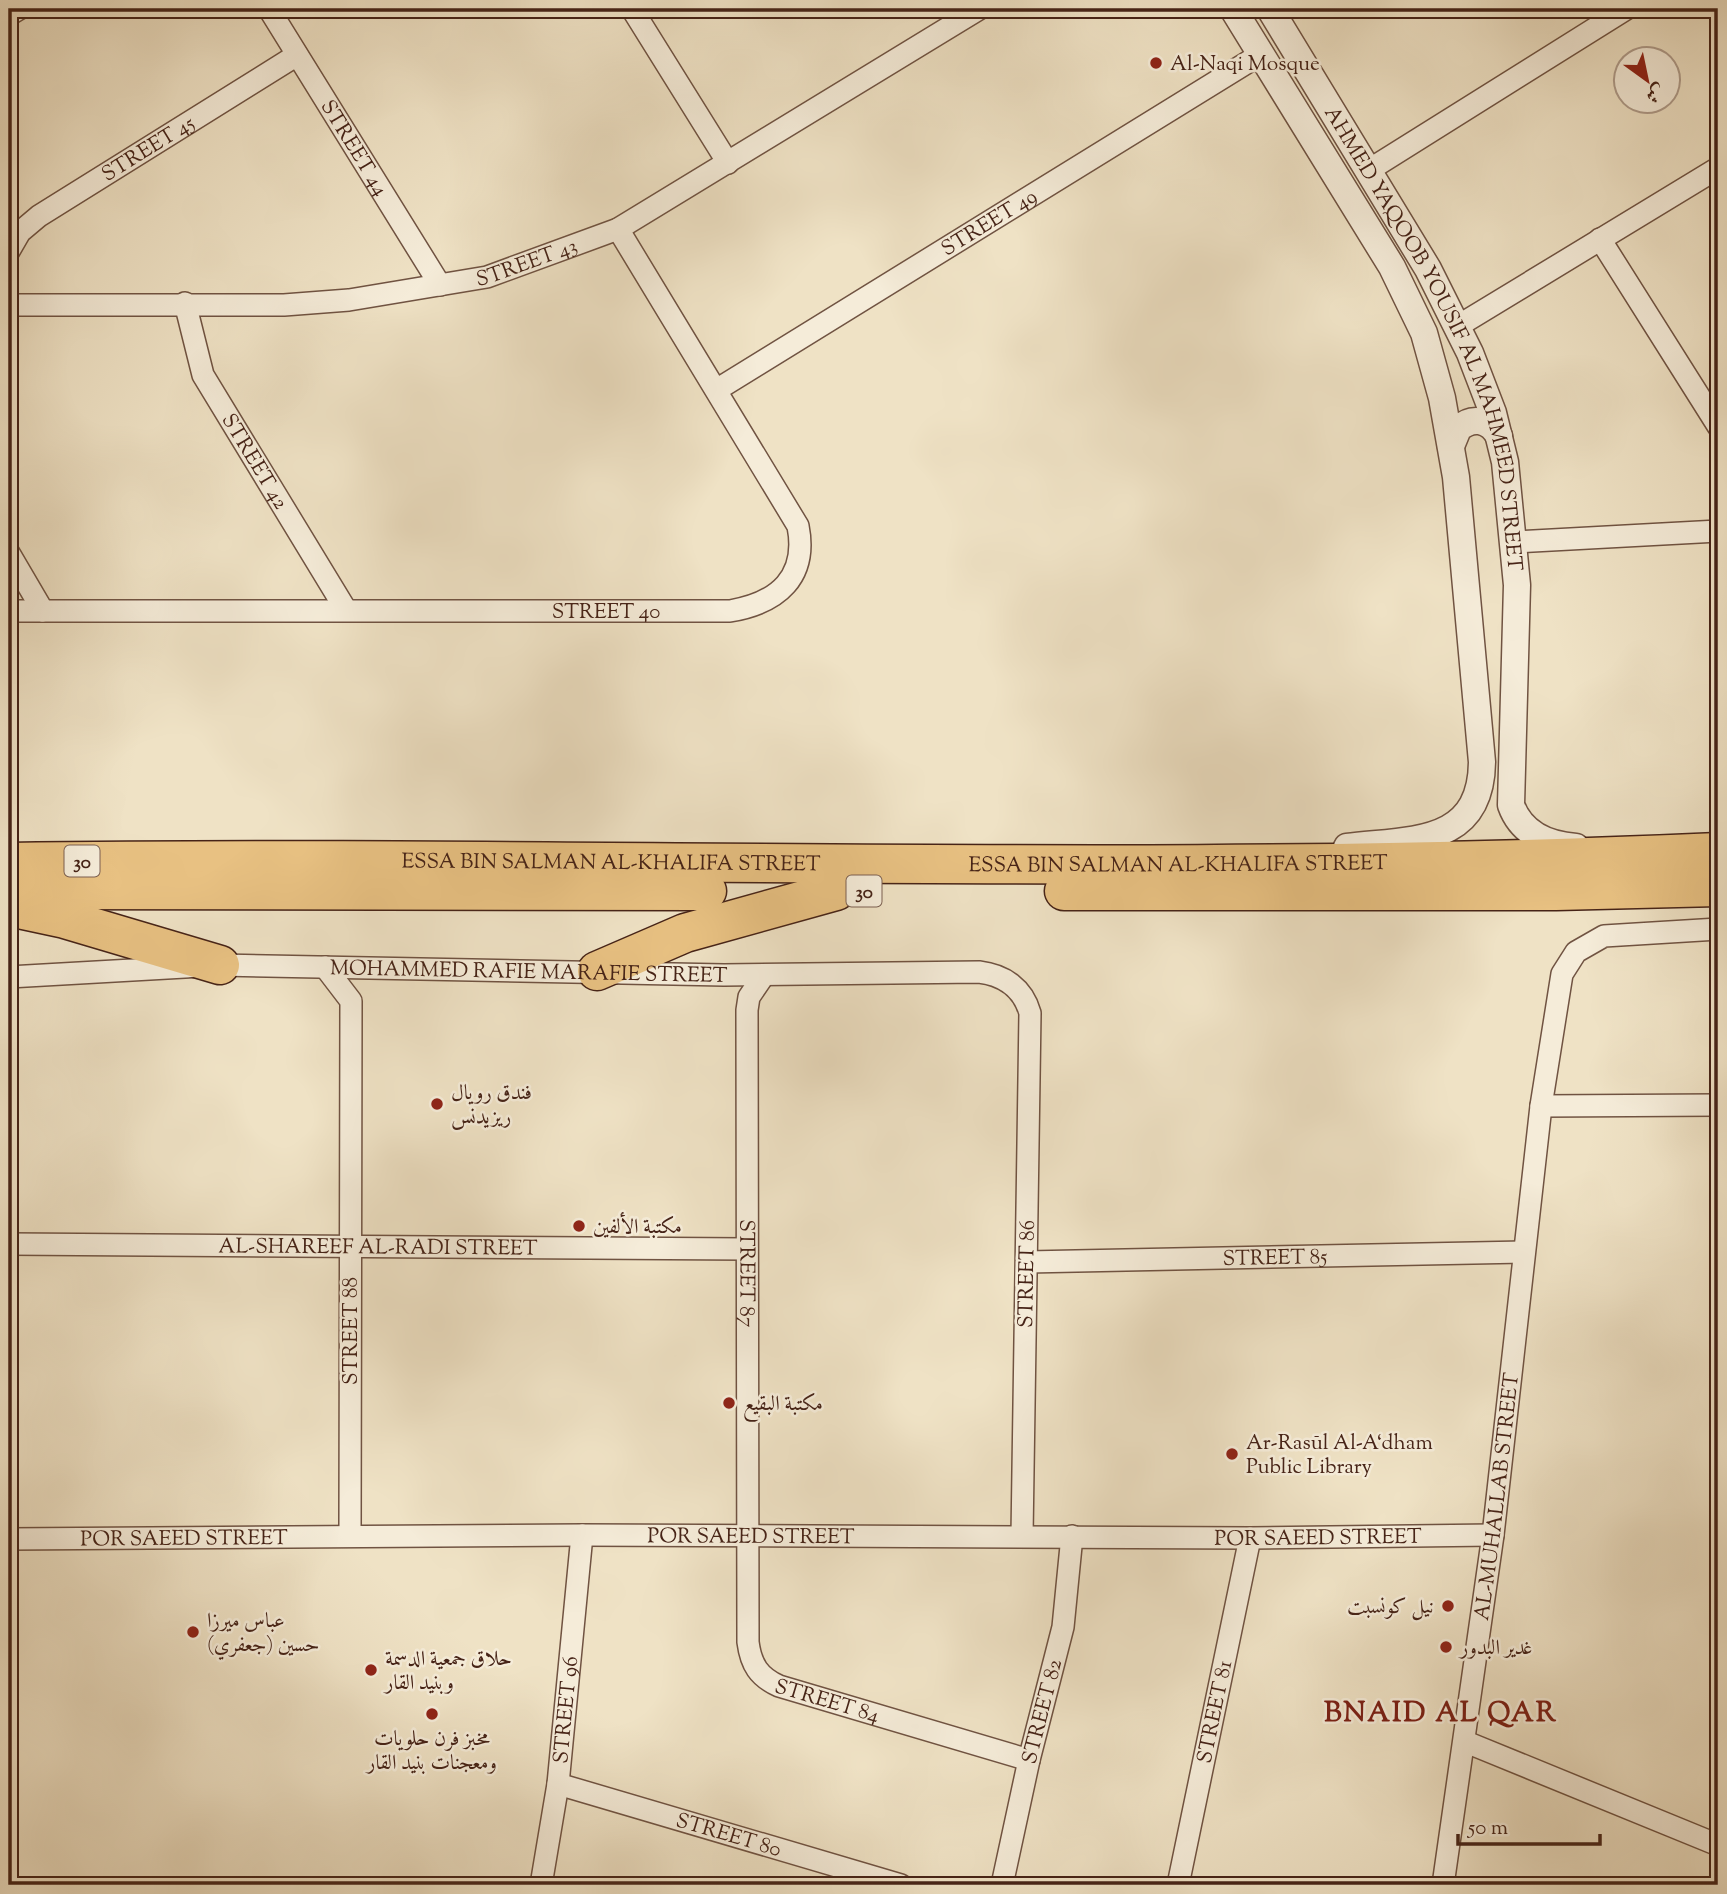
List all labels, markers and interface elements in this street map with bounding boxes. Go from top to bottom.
north arrow [1612,46,1682,116]
place label: Al-Naqi Mosque [1170,50,1320,80]
marker: Al-Naqi Mosque [1148,55,1164,71]
text: ش [1640,76,1670,109]
street label: STREET 44 [312,95,394,202]
street label: AHMED YAQOOB YOUSIF AL MAHMEED STREET [1316,101,1529,573]
street label: STREET 45 [96,109,201,190]
street label: STREET 49 [936,183,1043,265]
street label: STREET 43 [474,232,582,296]
street label: STREET 42 [213,408,295,516]
street label: STREET 40 [552,598,660,628]
road number: 30 [64,846,100,876]
street label: ESSA BIN SALMAN AL-KHALIFA STREET [401,848,821,880]
street label: ESSA BIN SALMAN AL-KHALIFA STREET [968,849,1388,881]
road number: 30 [846,876,882,906]
street label: MOHAMMED RAFIE MARAFIE STREET [329,954,728,992]
place label: فندق رويال ريزيدنس [451,1079,532,1133]
marker: فندق رويال ريزيدنس [429,1096,445,1112]
place label: مكتبة الألفين [593,1211,682,1243]
marker: مكتبة الألفين [571,1218,587,1234]
street label: STREET 87 [730,1219,761,1328]
street label: STREET 86 [1012,1220,1044,1328]
street label: AL-SHAREEF AL-RADI STREET [218,1232,538,1265]
street label: STREET 85 [1222,1243,1328,1275]
street label: STREET 88 [337,1277,367,1385]
street label: AL-MUHALLAB STREET [1468,1371,1528,1623]
place label: مكتبة البقيع [743,1390,823,1422]
marker: مكتبة البقيع [721,1395,737,1411]
place label: Ar-Rasūl Al-A‘dham Public Library [1246,1429,1433,1483]
marker: Ar-Rasūl Al-A‘dham Public Library [1224,1446,1240,1462]
street label: POR SAEED STREET [647,1522,855,1553]
street label: POR SAEED STREET [1214,1523,1422,1555]
street label: POR SAEED STREET [80,1524,288,1556]
place label: نيل كونسبت [1347,1593,1434,1623]
marker: نيل كونسبت [1440,1598,1456,1614]
place label: عباس ميرزا حسين (جعفري) [207,1607,319,1661]
marker: عباس ميرزا حسين (جعفري) [185,1624,201,1640]
place label: غدير البدور [1458,1634,1533,1664]
marker: غدير البدور [1438,1639,1454,1655]
place label: حلاق جمعية الدسمة وبنيد القار [383,1645,512,1699]
street label: STREET 96 [547,1655,587,1765]
street label: STREET 82 [1016,1656,1071,1768]
street label: STREET 81 [1191,1658,1241,1766]
marker: حلاق جمعية الدسمة وبنيد القار [363,1662,379,1678]
street label: STREET 84 [771,1673,883,1732]
district label: BNAID AL QAR [1324,1694,1558,1734]
marker: مخبز فرن حلويات ومعجنات بنيد القار [424,1706,440,1722]
place label: مخبز فرن حلويات ومعجنات بنيد القار [365,1725,497,1779]
scale bar [1458,1803,1599,1847]
street label: STREET 80 [672,1806,785,1866]
text: 50 m [1467,1814,1508,1844]

